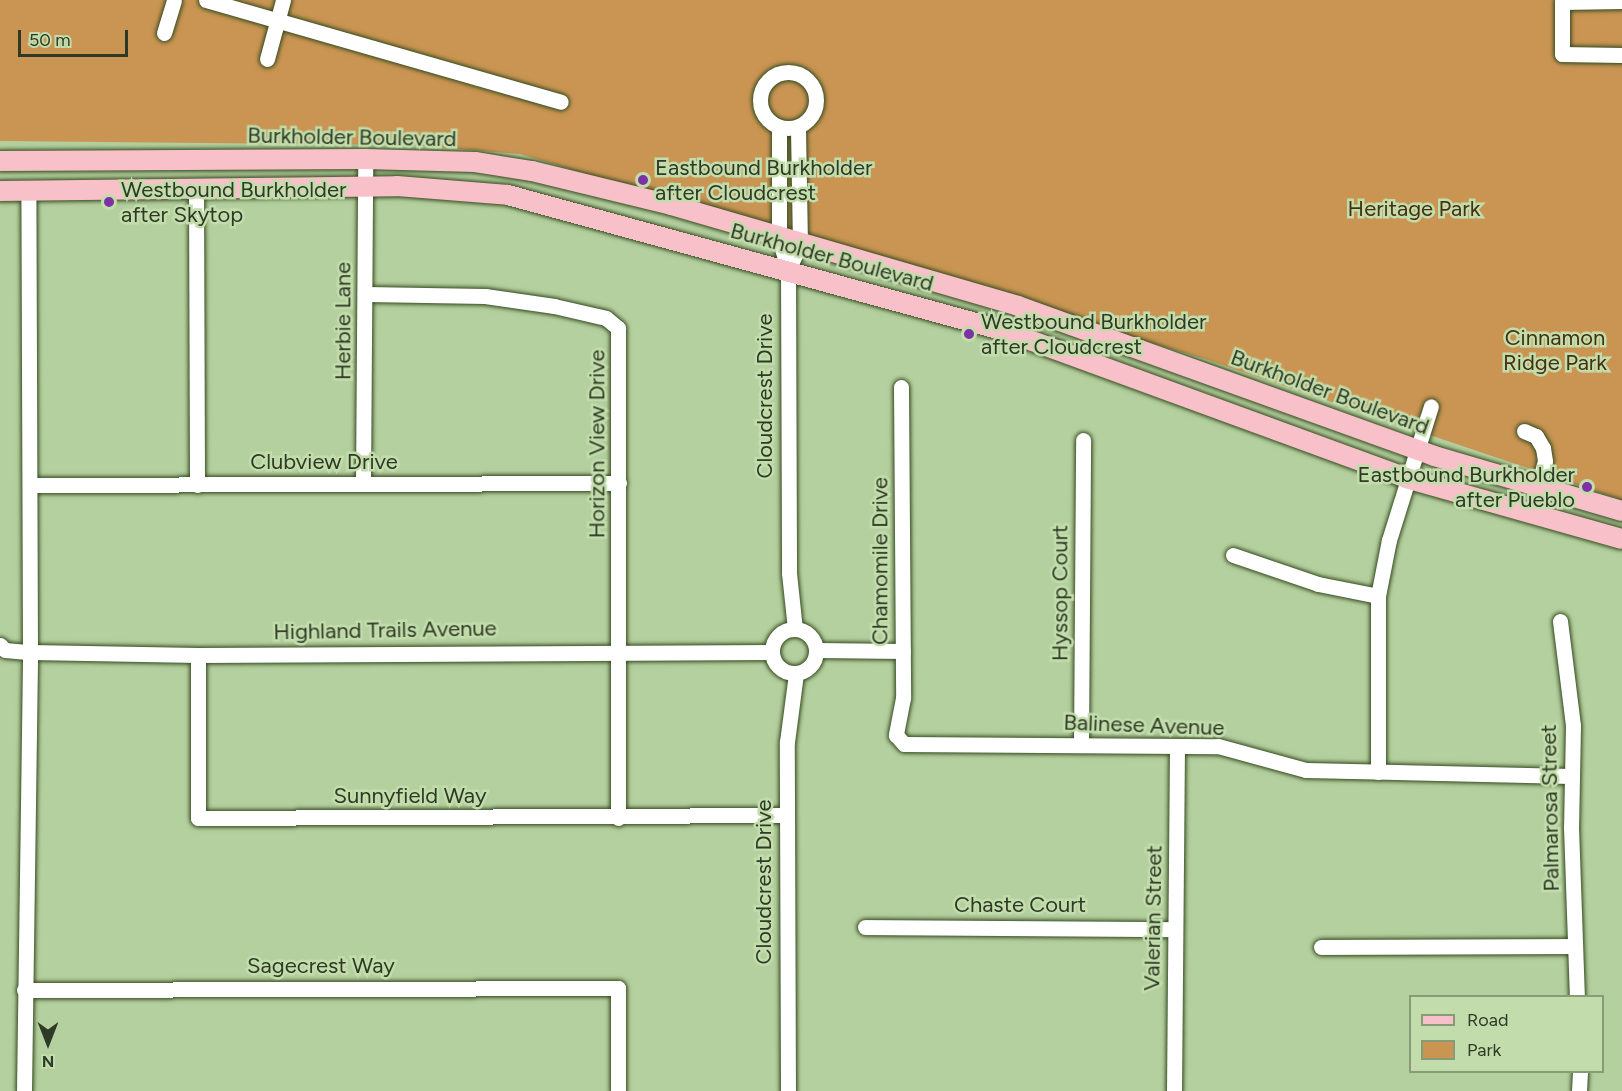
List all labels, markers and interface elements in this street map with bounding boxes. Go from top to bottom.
scale bar [21,18,130,56]
text: 50 m [29,29,71,51]
street label: Burkholder Boulevard [247,122,457,152]
place label: Eastbound Burkholder after Cloudcrest [655,154,872,206]
marker: Eastbound Burkholder after Cloudcrest [636,173,650,187]
place label: Westbound Burkholder after Skytop [121,176,346,228]
marker: Westbound Burkholder after Skytop [102,195,116,209]
park label: Heritage Park [1348,196,1480,222]
street label: Burkholder Boulevard [728,217,936,297]
street label: Herbie Lane [330,262,356,380]
place label: Westbound Burkholder after Cloudcrest [981,308,1206,360]
street label: Cloudcrest Drive [752,314,778,478]
park label: Cinnamon Ridge Park [1503,324,1607,376]
marker: Westbound Burkholder after Cloudcrest [962,327,976,341]
street label: Burkholder Boulevard [1227,344,1433,440]
street label: Horizon View Drive [584,350,610,538]
street label: Clubview Drive [250,449,398,475]
place label: Eastbound Burkholder after Pueblo [1358,461,1575,512]
street label: Chamomile Drive [867,477,893,645]
marker: Eastbound Burkholder after Pueblo [1580,480,1594,494]
street label: Hyssop Court [1047,525,1073,661]
street label: Highland Trails Avenue [273,615,497,645]
street label: Balinese Avenue [1063,709,1225,741]
street label: Palmarosa Street [1535,724,1565,892]
street label: Sunnyfield Way [334,783,486,809]
street label: Cloudcrest Drive [751,800,777,964]
street label: Valerian Street [1139,845,1167,991]
street label: Chaste Court [954,892,1086,918]
street label: Sagecrest Way [247,953,395,979]
legend [1409,995,1604,1073]
text: Road [1467,1009,1508,1031]
north arrow [18,1013,78,1073]
text: Park [1467,1039,1501,1061]
text: N [42,1052,54,1071]

